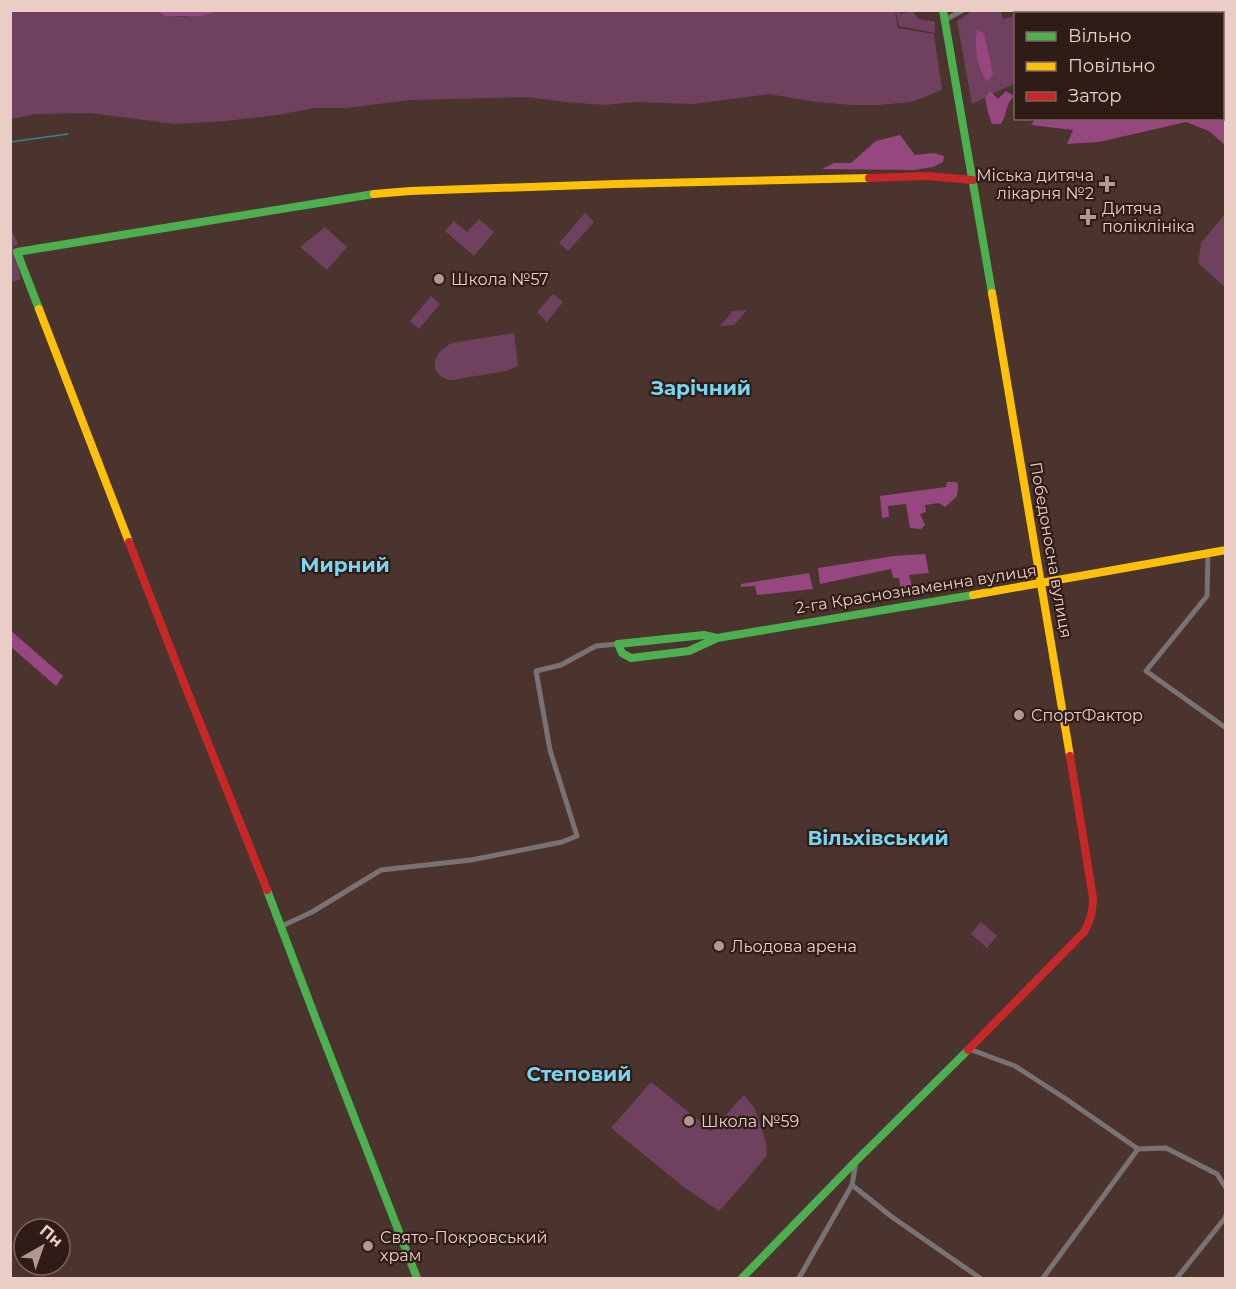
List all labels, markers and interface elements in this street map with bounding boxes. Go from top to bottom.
legend [1014,12,1224,120]
text: Вільно [1068,25,1132,47]
text: Повільно [1068,55,1155,77]
text: Затор [1068,85,1122,107]
place label: Міська дитяча лікарня №2 [976,166,1094,203]
marker: Міська дитяча лікарня №2 [1098,175,1116,193]
place label: Дитяча поліклініка [1102,199,1195,236]
marker: Дитяча поліклініка [1079,208,1097,226]
place label: Школа №57 [451,270,549,289]
marker: Школа №57 [432,272,446,286]
district label: Зарічний [650,376,751,400]
street label: Победоносна вулиця [1026,460,1076,640]
district label: Мирний [300,553,390,577]
street label: 2-га Краснознаменна вулиця [794,561,1038,617]
place label: СпортФактор [1031,706,1143,725]
marker: СпортФактор [1012,708,1026,722]
district label: Вільхівський [807,826,949,850]
place label: Льодова арена [731,937,857,956]
marker: Льодова арена [712,939,726,953]
district label: Степовий [527,1062,631,1086]
place label: Школа №59 [701,1112,799,1131]
marker: Школа №59 [682,1114,696,1128]
north arrow [12,1217,72,1277]
text: Пн [36,1221,67,1251]
place label: Свято-Покровський храм [380,1228,547,1265]
marker: Свято-Покровський храм [361,1239,375,1253]

